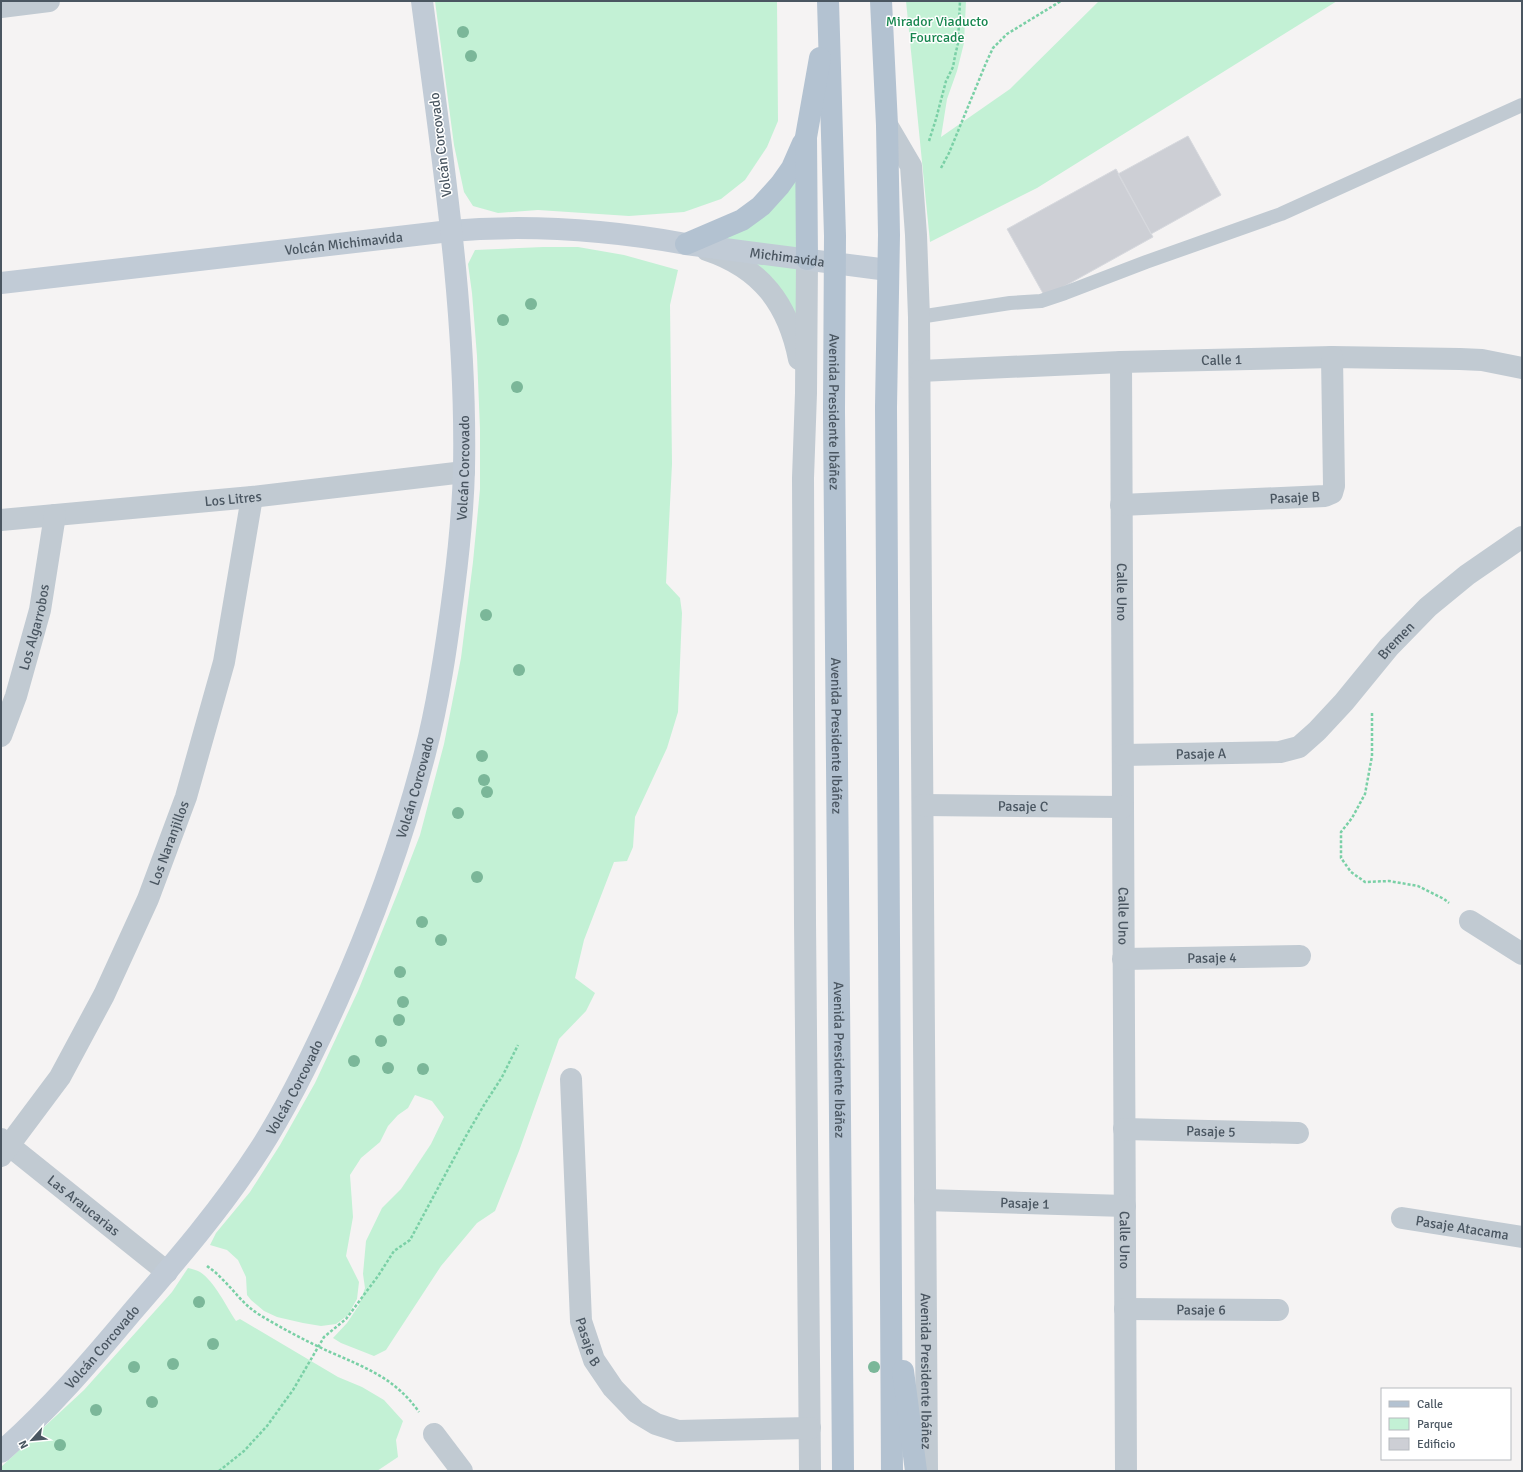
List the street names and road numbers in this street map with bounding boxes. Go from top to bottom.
street label: Volcán Corcovado [426,92,455,198]
street label: Volcán Michimavida [284,229,404,259]
street label: Michimavida [748,244,826,271]
street label: Avenida Presidente Ibáñez [825,333,843,490]
street label: Calle 1 [1201,351,1243,369]
street label: Volcán Corcovado [453,415,473,521]
street label: Los Litres [204,488,263,510]
street label: Pasaje B [1269,488,1320,507]
street label: Calle Uno [1113,563,1130,621]
street label: Los Algarrobos [16,583,53,672]
street label: Bremen [1374,618,1418,663]
street label: Avenida Presidente Ibáñez [827,657,845,814]
street label: Volcán Corcovado [393,735,438,841]
street label: Pasaje A [1176,745,1227,763]
street label: Pasaje C [998,798,1048,815]
street label: Los Naranjillos [146,799,193,888]
street label: Calle Uno [1114,887,1132,945]
street label: Pasaje 4 [1187,949,1237,967]
street label: Avenida Presidente Ibáñez [830,981,848,1138]
street label: Volcán Corcovado [263,1037,327,1138]
street label: Pasaje 5 [1186,1122,1236,1141]
street label: Las Araucarias [44,1172,123,1240]
street label: Pasaje 1 [1000,1194,1050,1213]
street label: Calle Uno [1116,1211,1133,1269]
street label: Pasaje Atacama [1414,1212,1510,1244]
street label: Avenida Presidente Ibáñez [917,1293,935,1450]
street label: Pasaje 6 [1176,1301,1226,1319]
street label: Volcán Corcovado [62,1302,143,1393]
street label: Pasaje B [571,1315,604,1370]

